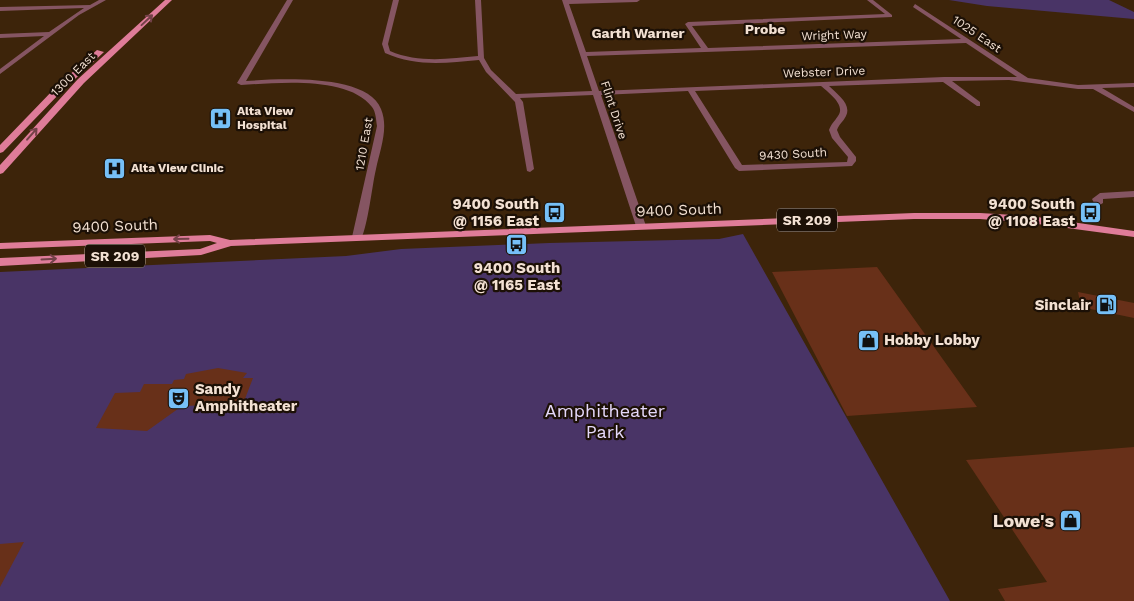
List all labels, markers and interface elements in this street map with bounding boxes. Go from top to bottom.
street label: 1025 East [950,13,1004,55]
one-way arrow [141,14,154,26]
district label: Probe [745,21,785,37]
district label: Garth Warner [591,25,685,41]
street label: Wright Way [801,27,868,43]
street label: 1300 East [48,49,98,99]
street label: Webster Drive [783,64,865,80]
street label: Flint Drive [598,79,630,141]
place label: Alta View Hospital [237,104,294,132]
hospital icon: Alta View Hospital [209,106,233,130]
street label: 1210 East [352,116,376,172]
one-way arrow [26,128,37,141]
street label: 9430 South [759,145,827,163]
hospital icon: Alta View Clinic [103,156,127,180]
place label: Alta View Clinic [131,161,224,175]
place label: 9400 South @ 1156 East [452,195,539,230]
place label: 9400 South @ 1108 East [988,195,1075,230]
street label: 9400 South [636,200,722,220]
bus stop icon: 9400 South @ 1156 East [543,201,567,225]
bus stop icon: 9400 South @ 1108 East [1079,201,1103,225]
road number: SR 209 [777,208,837,232]
street label: 9400 South [72,216,158,236]
bus stop icon: 9400 South @ 1165 East [505,233,529,257]
one-way arrow [174,234,190,244]
road number: SR 209 [85,245,145,268]
one-way arrow [40,255,56,264]
place label: 9400 South @ 1165 East [474,259,560,294]
fuel station icon: Sinclair [1095,293,1119,317]
place label: Sinclair [1035,296,1092,314]
shop icon: Hobby Lobby [856,328,880,352]
place label: Hobby Lobby [884,331,980,349]
place label: Sandy Amphitheater [195,380,298,415]
theatre icon: Sandy Amphitheater [167,386,191,410]
park label: Amphitheater Park [545,400,665,442]
shop icon: Lowe's [1058,509,1082,533]
place label: Lowe's [993,510,1054,531]

